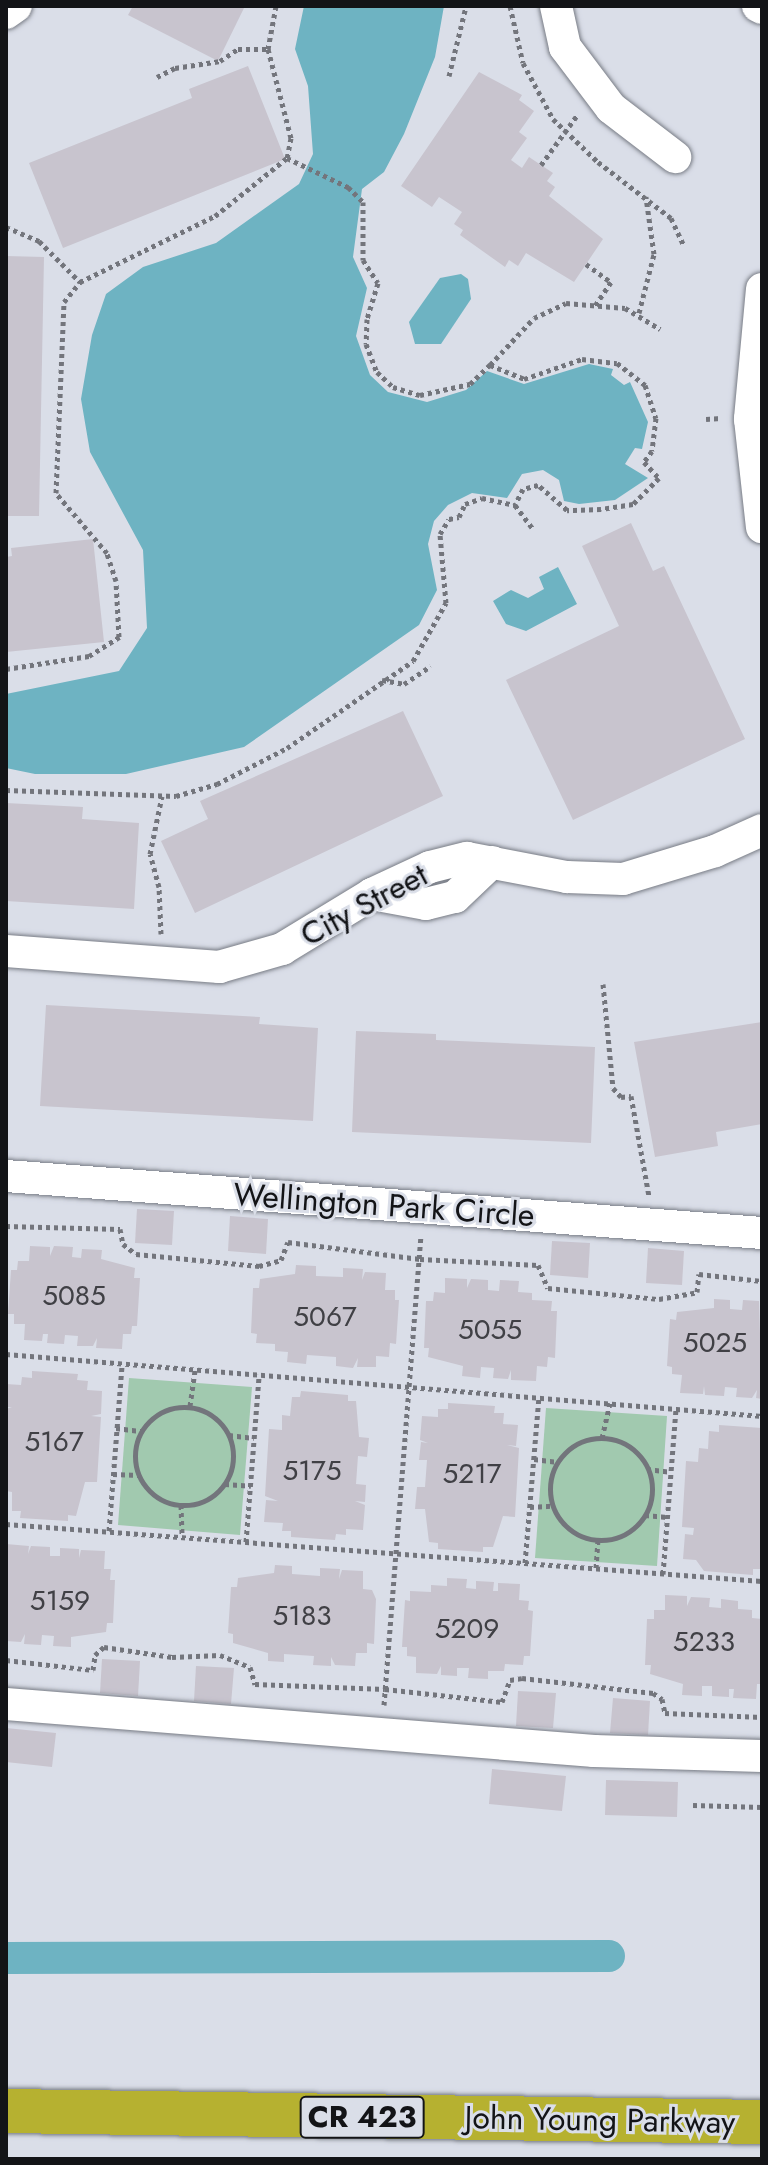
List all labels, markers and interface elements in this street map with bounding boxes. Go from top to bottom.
street label: City Street [294,856,434,954]
street label: Wellington Park Circle [232,1175,536,1235]
house number: 5085 [42,1279,106,1313]
house number: 5067 [293,1300,357,1334]
house number: 5055 [458,1313,522,1347]
house number: 5025 [683,1326,747,1360]
house number: 5167 [24,1425,84,1459]
house number: 5175 [283,1454,341,1488]
house number: 5217 [442,1457,502,1491]
house number: 5159 [30,1584,90,1618]
house number: 5183 [273,1599,331,1633]
house number: 5209 [435,1612,499,1646]
house number: 5233 [673,1625,735,1659]
road number: CR 423 [298,2091,426,2143]
street label: John Young Parkway [464,2098,736,2142]

